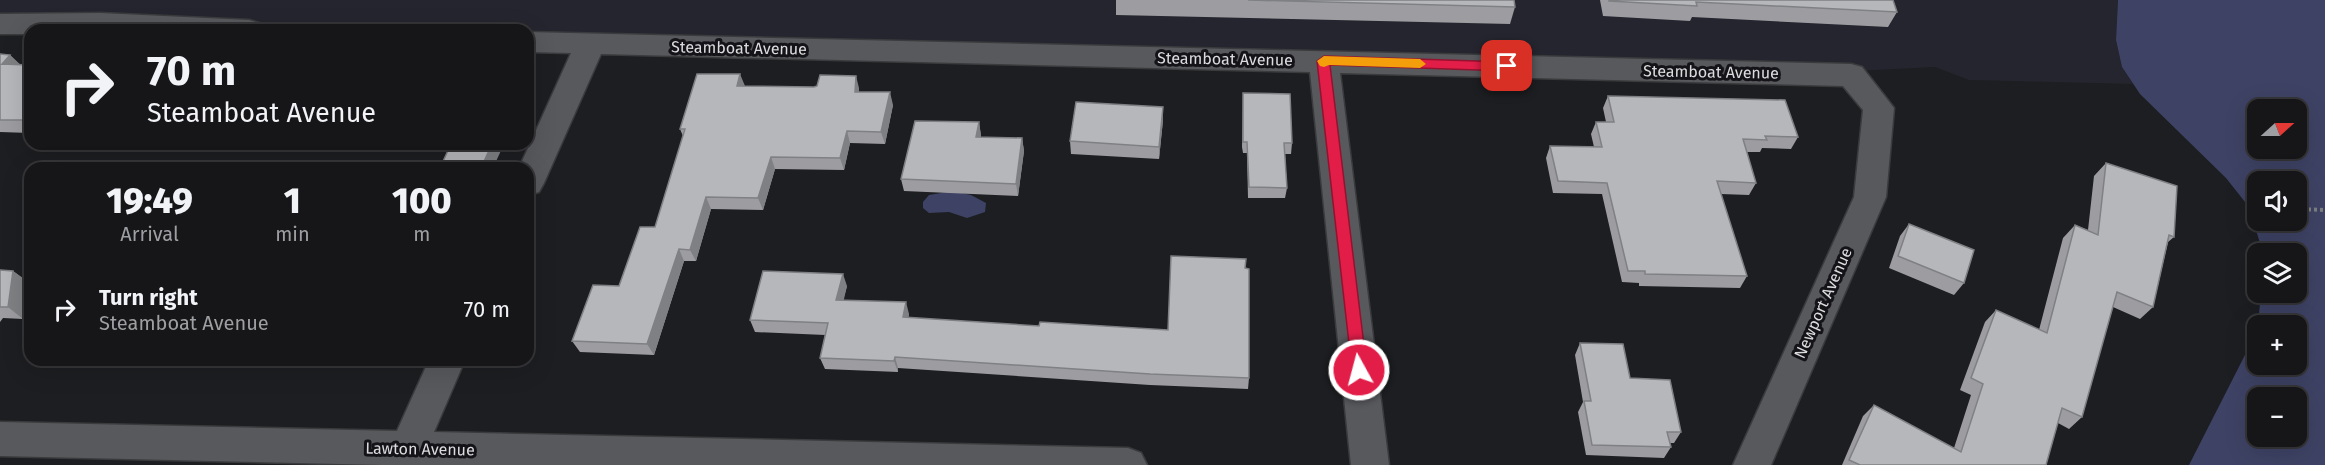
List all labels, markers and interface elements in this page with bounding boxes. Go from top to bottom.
street label: Steamboat Avenue [671,37,807,59]
pin [1481,40,1532,91]
text: 70 m [147,46,236,96]
icon: right [48,48,126,126]
street label: Steamboat Avenue [1157,48,1293,70]
icon: arrive [1490,49,1523,82]
street label: Steamboat Avenue [1643,61,1779,83]
text: Steamboat Avenue [147,97,376,129]
north arrow [2247,99,2307,159]
map controls [2247,99,2307,447]
button: sound [2247,171,2307,231]
text: 19:49 [106,179,193,223]
text: 1 [284,179,301,223]
text: 100 [392,179,452,223]
text: Arrival [120,222,179,246]
text: min [275,222,310,246]
text: m [413,222,430,246]
button: layers [2247,243,2307,303]
street label: Newport Avenue [1790,245,1856,361]
text: Turn right [99,284,198,311]
icon: right [48,293,81,326]
text: 70 m [464,296,510,323]
text: Steamboat Avenue [99,311,269,335]
button: + [2247,315,2307,375]
position arrow [1327,338,1391,402]
button: − [2247,387,2307,447]
street label: Lawton Avenue [365,439,475,459]

